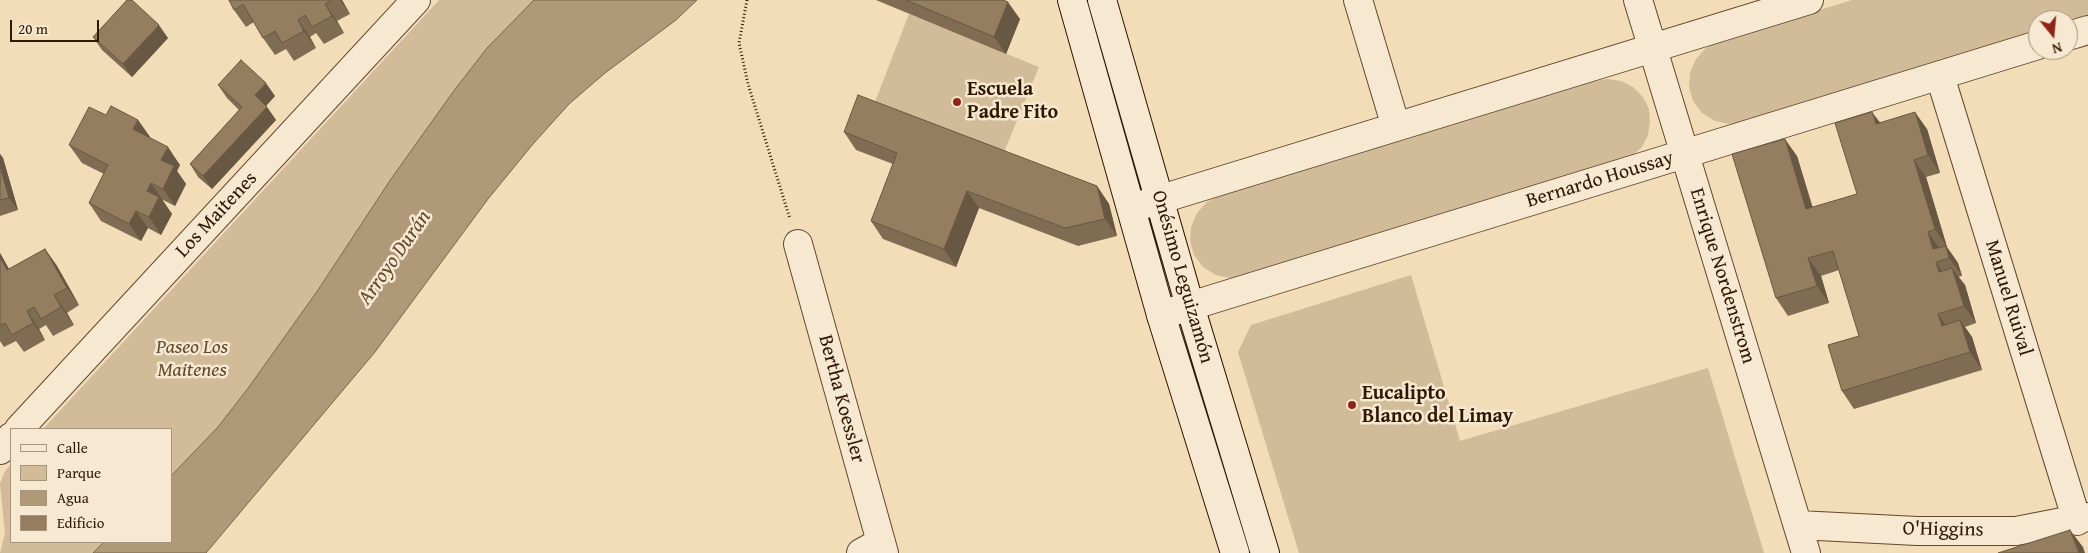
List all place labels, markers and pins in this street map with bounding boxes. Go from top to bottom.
place label: Escuela Padre Fito [967,78,1058,125]
marker: Escuela Padre Fito [951,96,963,108]
place label: Eucalipto Blanco del Limay [1362,382,1513,429]
marker: Eucalipto Blanco del Limay [1346,399,1358,411]

